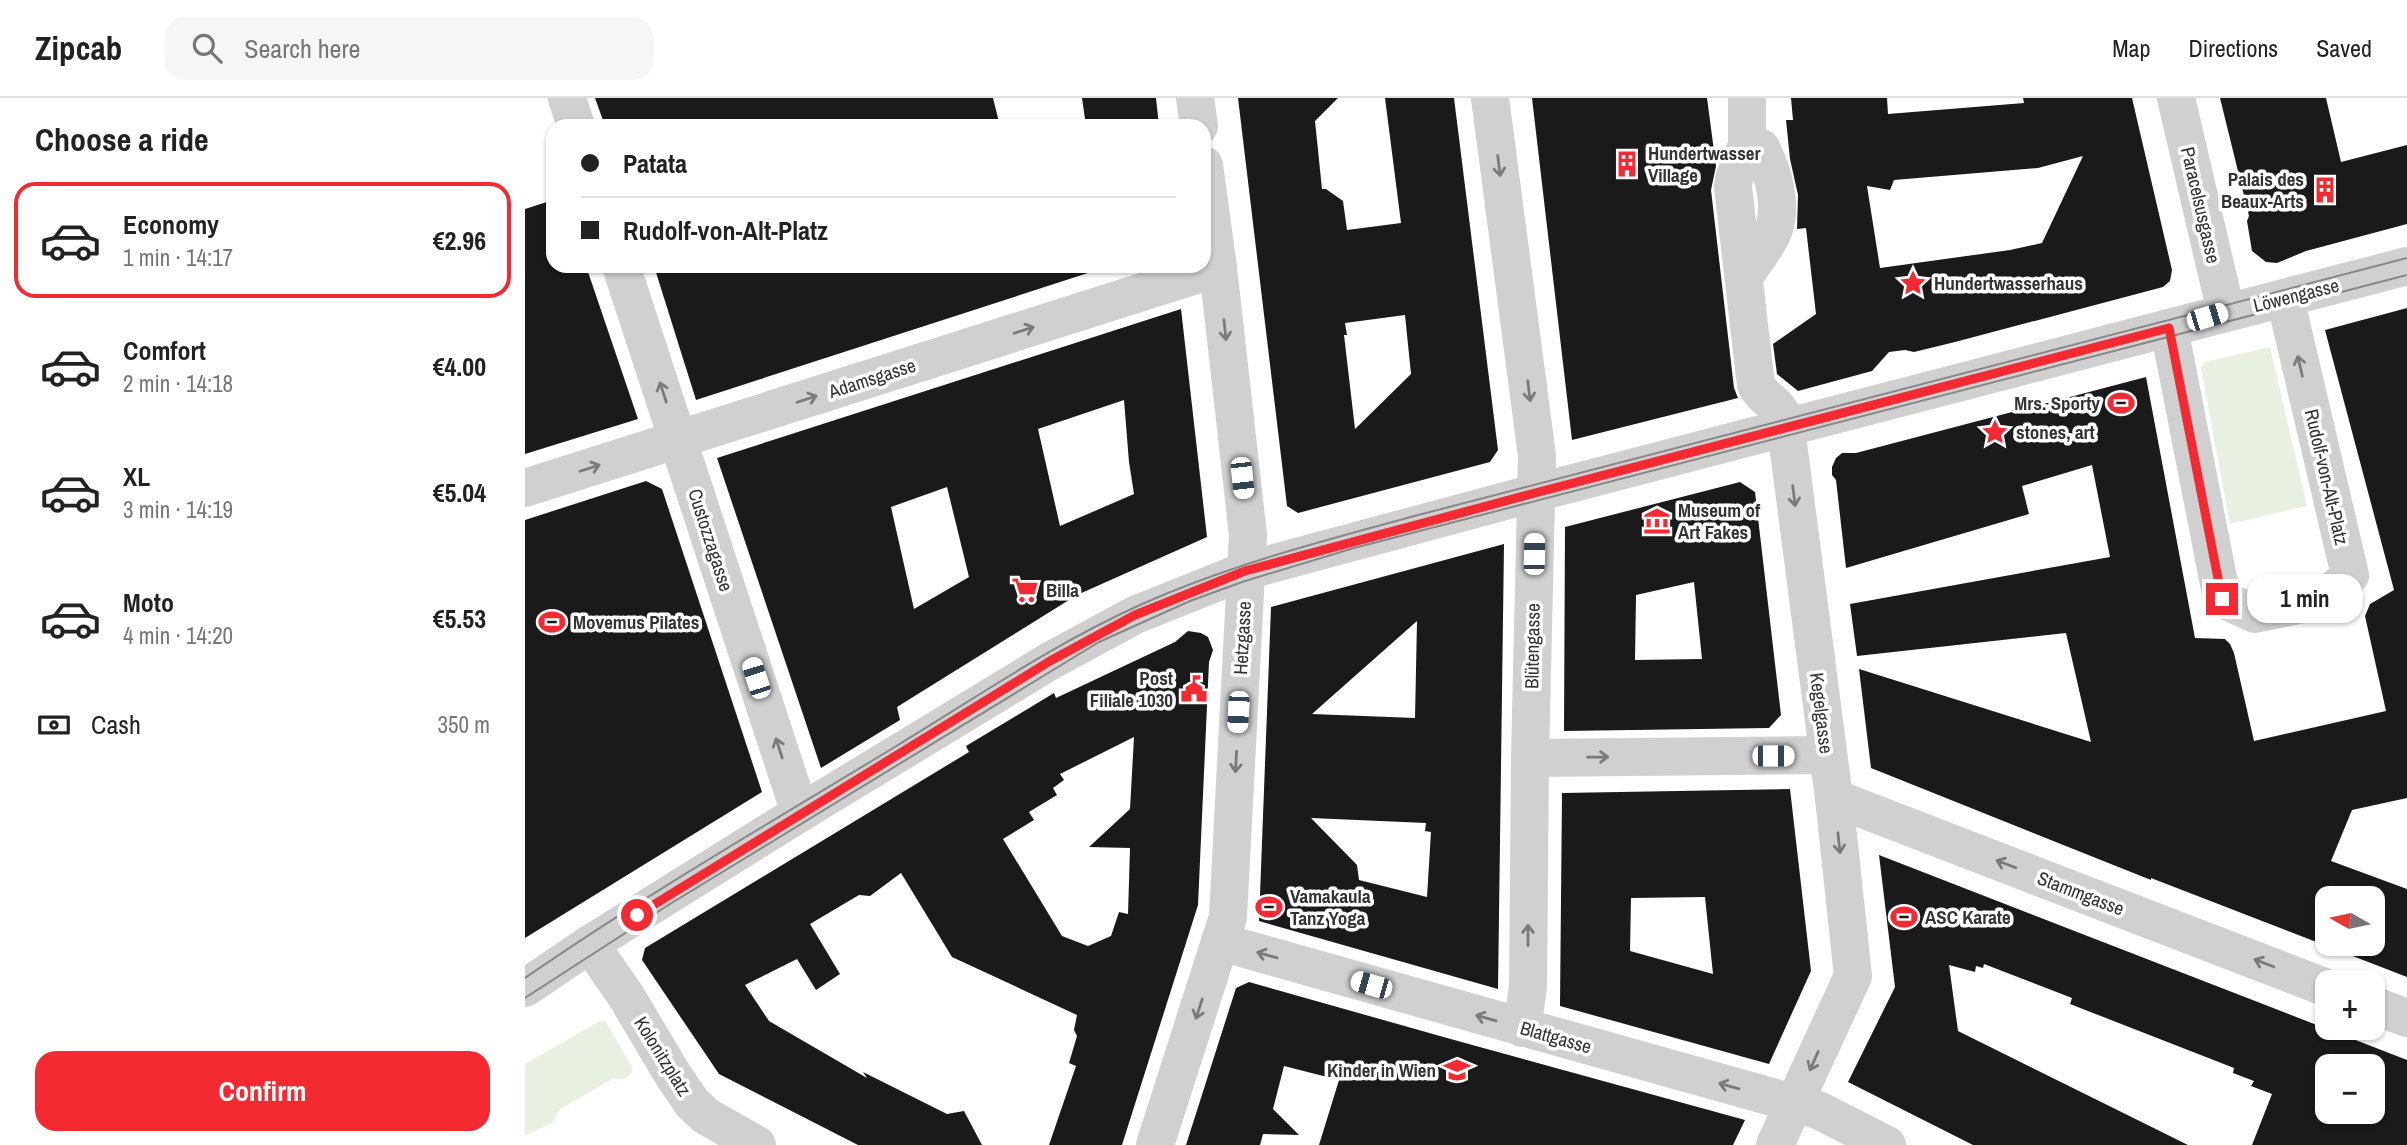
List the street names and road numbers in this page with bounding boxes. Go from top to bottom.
street label: Paracelsusgasse [2175,144,2227,266]
street label: Löwengasse [2250,272,2342,318]
street label: Adamsgasse [824,352,919,405]
street label: Rudolf-von-Alt-Platz [2299,407,2355,548]
street label: Custozzagasse [682,485,740,595]
street label: Hetzgasse [1227,601,1257,675]
street label: Blütengasse [1518,603,1546,689]
street label: Kegelgasse [1804,671,1840,755]
street label: Stammgasse [2034,865,2128,921]
street label: Kolonitzplatz [628,1011,698,1101]
street label: Blattgasse [1517,1014,1595,1060]

